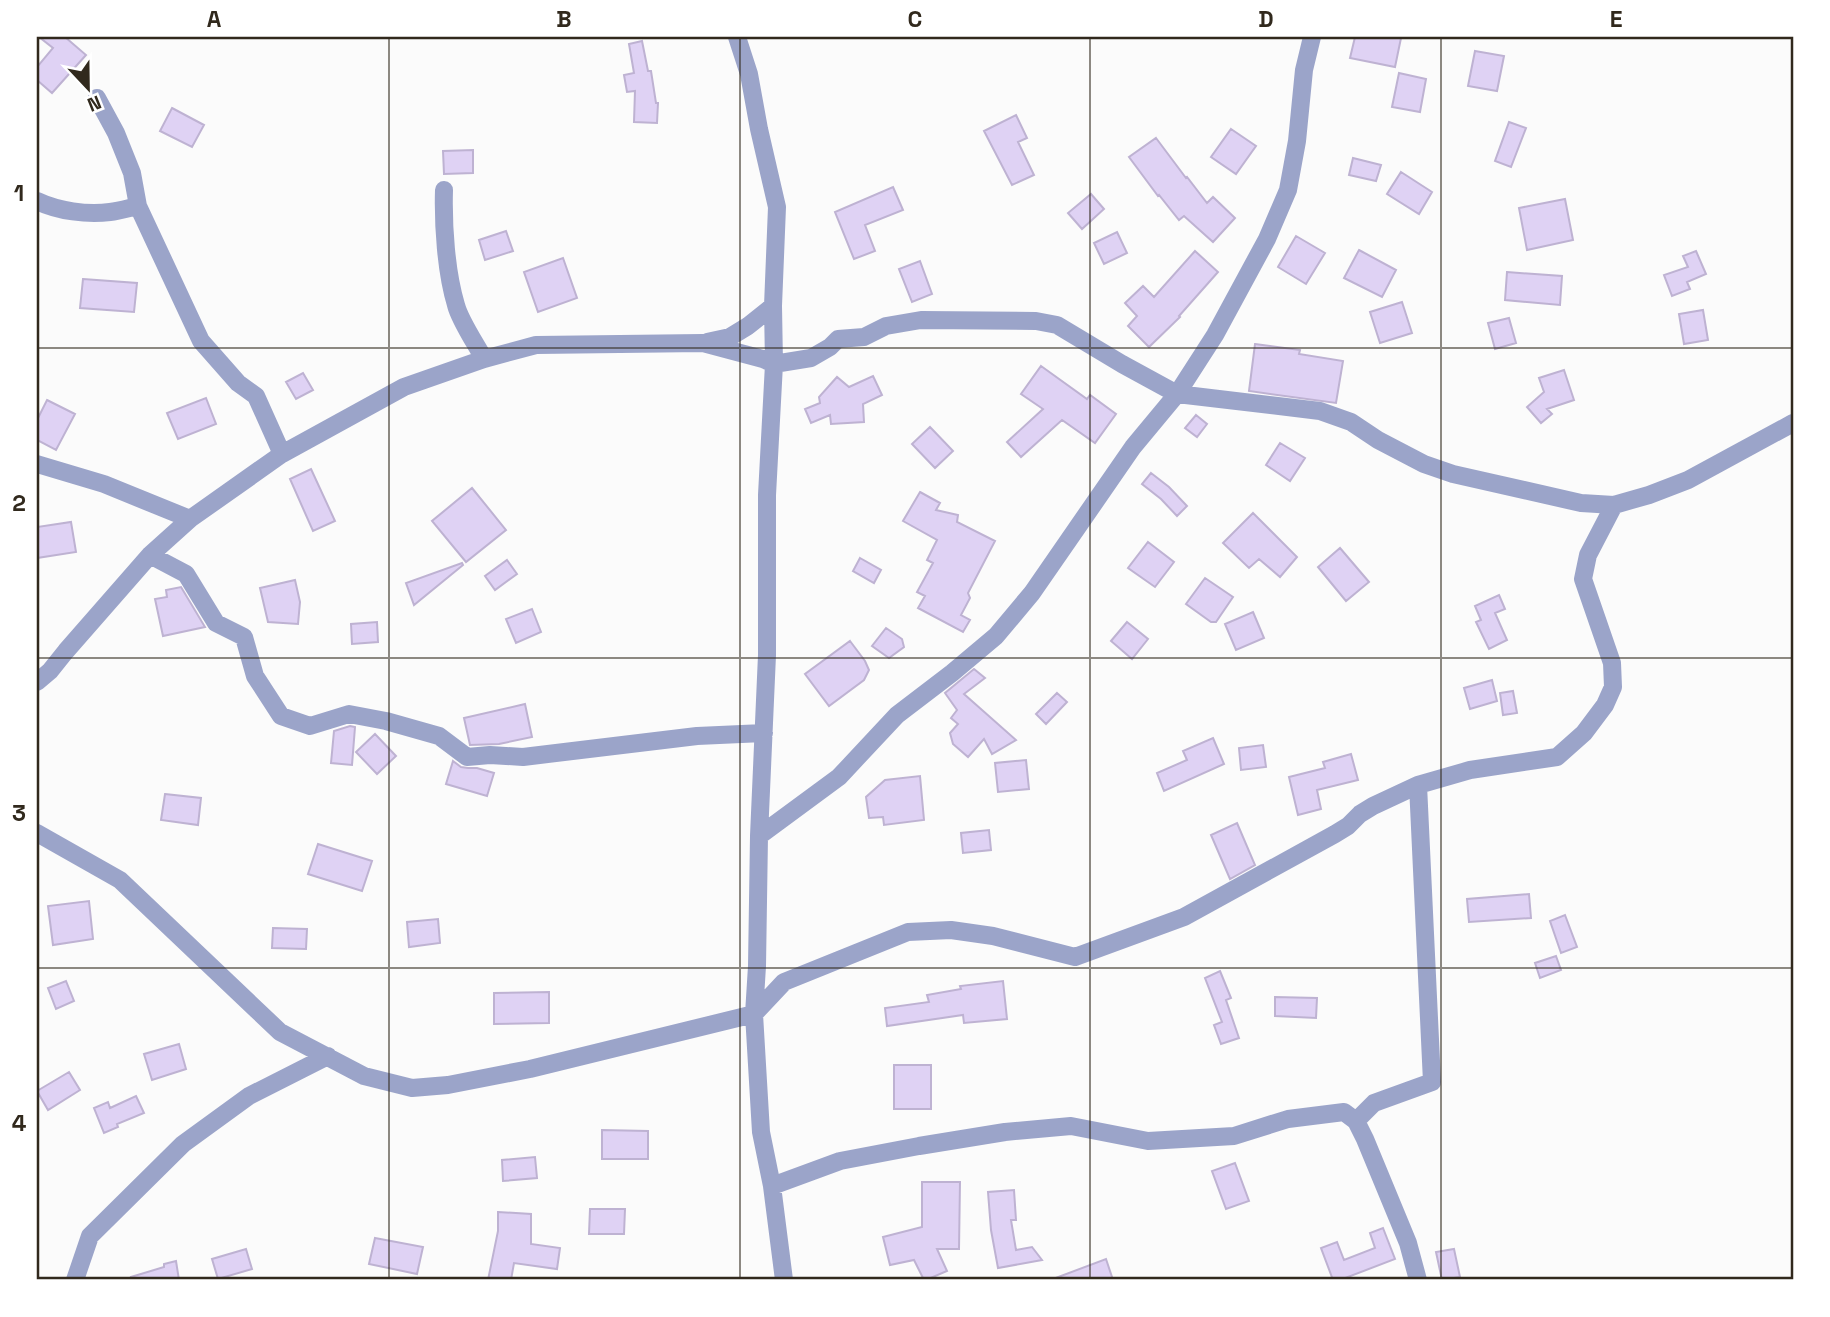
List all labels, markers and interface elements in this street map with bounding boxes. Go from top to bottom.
text: A [207,4,222,34]
text: B [556,4,572,34]
text: C [908,4,922,34]
text: D [1258,4,1274,34]
text: E [1610,4,1622,34]
north arrow [52,52,122,122]
text: N [84,89,105,117]
text: 1 [14,178,24,208]
text: 2 [12,488,26,518]
text: 3 [12,798,26,828]
text: 4 [12,1108,27,1138]

